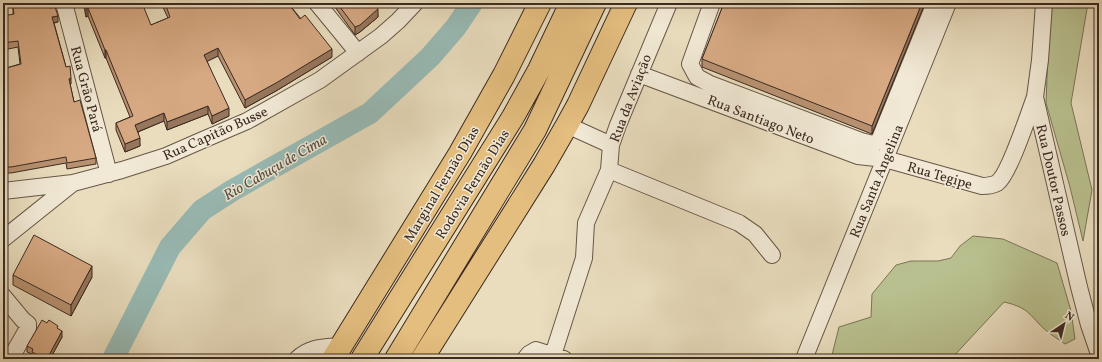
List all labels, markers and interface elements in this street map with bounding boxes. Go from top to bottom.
street label: Rua Grão Pará [65,44,106,135]
street label: Rua da Aviação [606,52,657,145]
street label: Rua Santiago Neto [704,91,817,150]
street label: Rua Capitão Busse [160,103,271,166]
street label: Rua Santa Angelina [846,122,909,241]
street label: Marginal Fernão Dias [400,123,484,246]
street label: Rua Doutor Passos [1030,123,1075,238]
street label: Rodovia Fernão Dias [432,126,515,243]
water label: Rio Cabuçu de Cima [220,130,332,207]
street label: Rua Tegipe [905,158,975,195]
north arrow [1044,304,1084,344]
text: N [1061,309,1076,325]

